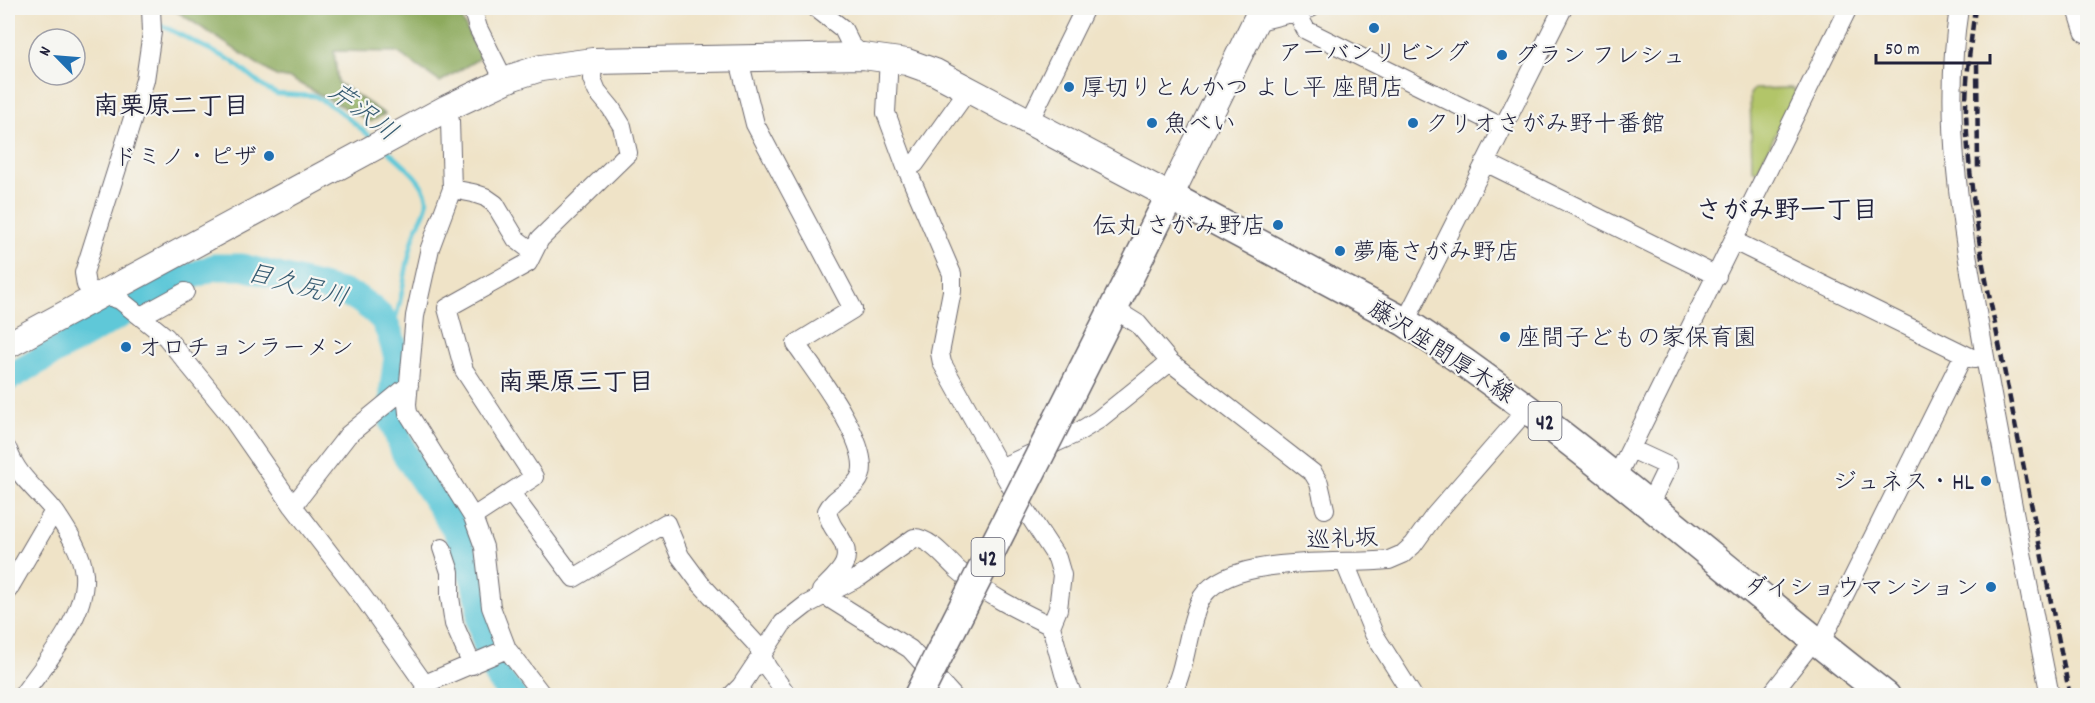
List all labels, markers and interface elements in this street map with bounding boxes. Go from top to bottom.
marker: アーバンリビング [1367,21,1381,35]
north arrow [27,27,87,87]
scale bar [1876,27,1990,65]
place label: アーバンリビング [1278,38,1470,72]
text: 50 m [1885,38,1920,63]
place label: グラン フレシュ [1514,41,1686,75]
text: N [34,43,58,60]
marker: グラン フレシュ [1495,48,1509,62]
place label: 厚切りとんかつ よし平 座間店 [1081,73,1404,107]
water label: 芹沢川 [320,76,404,152]
marker: 厚切りとんかつ よし平 座間店 [1062,80,1076,94]
district label: 南栗原二丁目 [93,90,249,127]
place label: 魚べい [1164,109,1236,143]
place label: クリオさがみ野十番館 [1425,109,1665,143]
marker: 魚べい [1145,116,1159,130]
marker: クリオさがみ野十番館 [1406,116,1420,130]
place label: ドミノ・ピザ [113,142,257,176]
marker: ドミノ・ピザ [262,149,276,163]
district label: さがみ野一丁目 [1696,194,1878,231]
place label: 伝丸 さがみ野店 [1093,211,1266,245]
marker: 伝丸 さがみ野店 [1271,218,1285,232]
place label: 夢庵さがみ野店 [1352,237,1520,271]
marker: 夢庵さがみ野店 [1333,244,1347,258]
water label: 目久尻川 [242,256,352,319]
street label: 藤沢座間厚木線 [1361,294,1520,414]
place label: 座間子どもの家保育園 [1517,323,1757,357]
marker: 座間子どもの家保育園 [1498,330,1512,344]
place label: オロチョンラーメン [138,333,354,367]
marker: オロチョンラーメン [119,340,133,354]
district label: 南栗原三丁目 [498,366,654,403]
road number: 42 [1528,402,1562,440]
place label: ジュネス・HL [1832,467,1974,501]
marker: ジュネス・HL [1979,474,1993,488]
street label: 巡礼坂 [1305,522,1379,560]
road number: 42 [972,538,1004,576]
place label: ダイショウマンション [1744,573,1979,607]
marker: ダイショウマンション [1984,580,1998,594]

